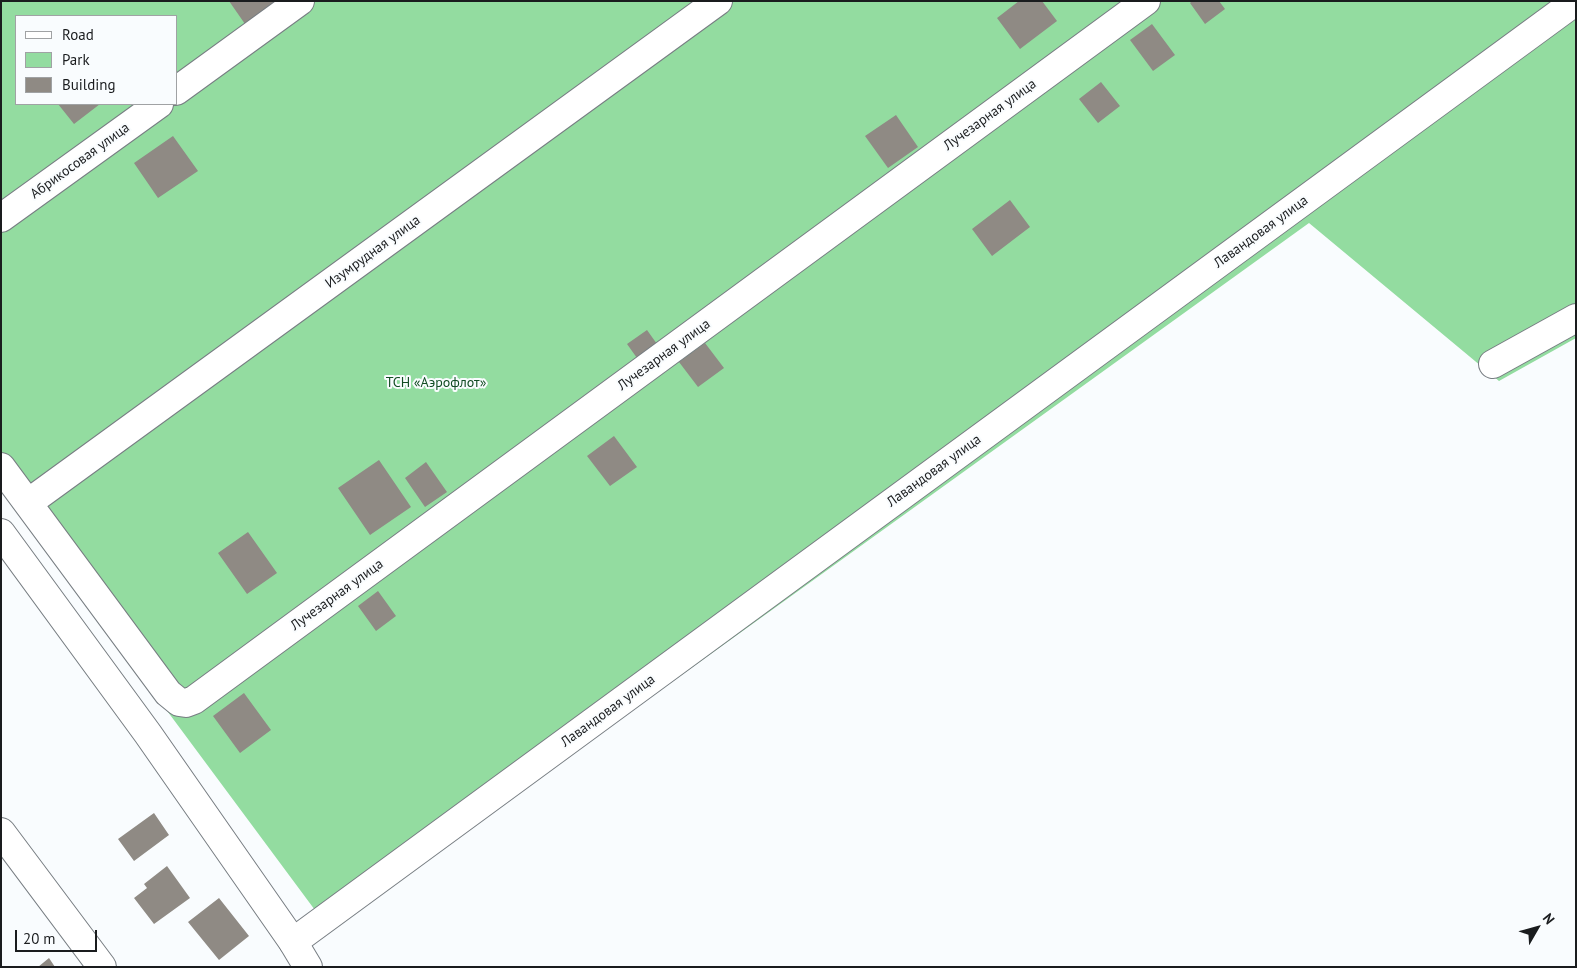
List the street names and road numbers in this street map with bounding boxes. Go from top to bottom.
street label: Лучезарная улица [940,76,1040,154]
street label: Абрикосовая улица [27,119,133,203]
street label: Лавандовая улица [1211,192,1311,272]
street label: Изумрудная улица [322,212,424,292]
street label: Лучезарная улица [614,316,714,394]
street label: Лавандовая улица [884,431,984,511]
street label: Лучезарная улица [287,556,387,634]
street label: Лавандовая улица [558,671,658,751]

